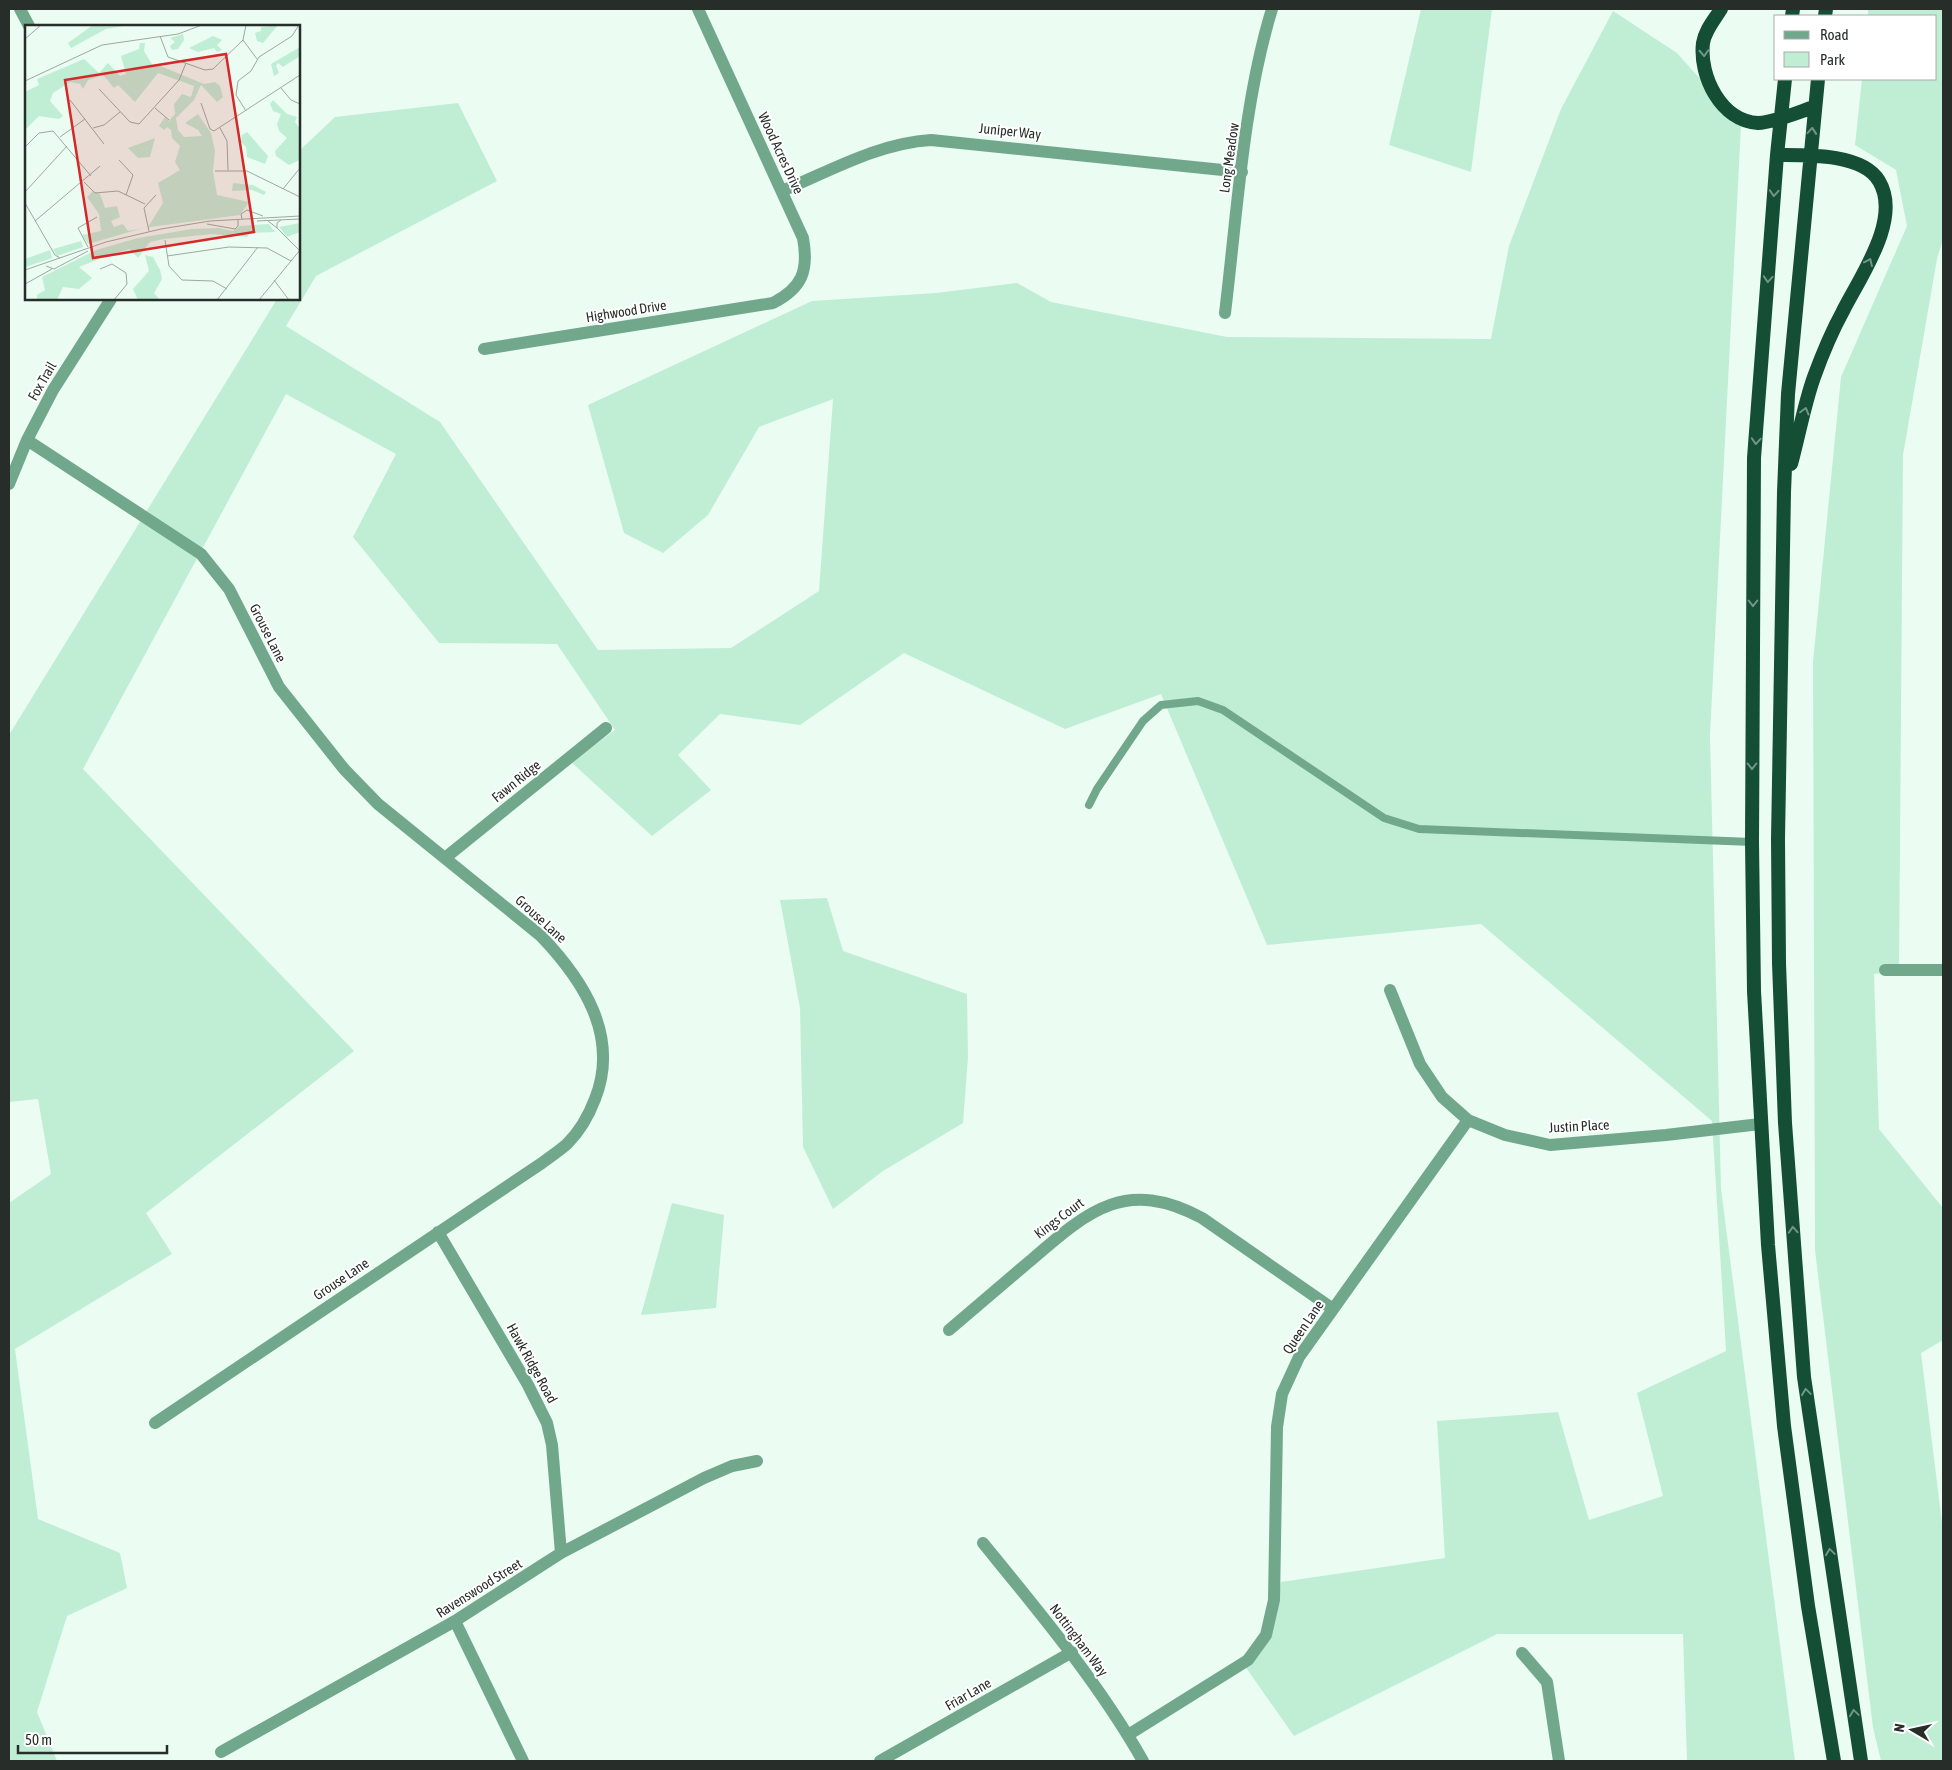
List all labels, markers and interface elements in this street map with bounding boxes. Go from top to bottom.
legend [1774,15,1937,80]
inset map [25,25,300,300]
text: Road [1820,26,1849,43]
one-way arrow [1698,49,1709,57]
text: Park [1820,51,1845,68]
street label: Wood Acres Drive [755,110,807,196]
street label: Juniper Way [978,120,1042,142]
street label: Long Meadow [1216,121,1242,194]
one-way arrow [1806,127,1817,135]
one-way arrow [1769,189,1780,197]
one-way arrow [1863,258,1874,267]
one-way arrow [1762,275,1773,283]
street label: Highwood Drive [585,297,667,325]
street label: Fox Trail [25,359,60,403]
one-way arrow [1800,407,1810,415]
one-way arrow [1750,437,1761,445]
one-way arrow [1748,600,1758,608]
street label: Grouse Lane [247,601,289,665]
street label: Fawn Ridge [488,757,544,805]
one-way arrow [1747,762,1757,770]
street label: Grouse Lane [512,892,570,946]
street label: Justin Place [1548,1116,1610,1136]
street label: Kings Court [1031,1194,1087,1242]
one-way arrow [1787,1225,1798,1233]
street label: Grouse Lane [310,1255,372,1303]
street label: Queen Lane [1279,1297,1327,1357]
street label: Hawk Ridge Road [504,1320,560,1406]
one-way arrow [1801,1387,1812,1395]
one-way arrow [1825,1548,1836,1556]
street label: Ravenswood Street [433,1555,525,1621]
street label: Nottingham Way [1047,1601,1111,1679]
street label: Friar Lane [942,1674,994,1714]
north arrow [1887,1705,1937,1755]
one-way arrow [1849,1709,1859,1717]
scale bar [18,1722,166,1754]
text: N [1891,1723,1908,1733]
text: 50 m [25,1731,52,1748]

